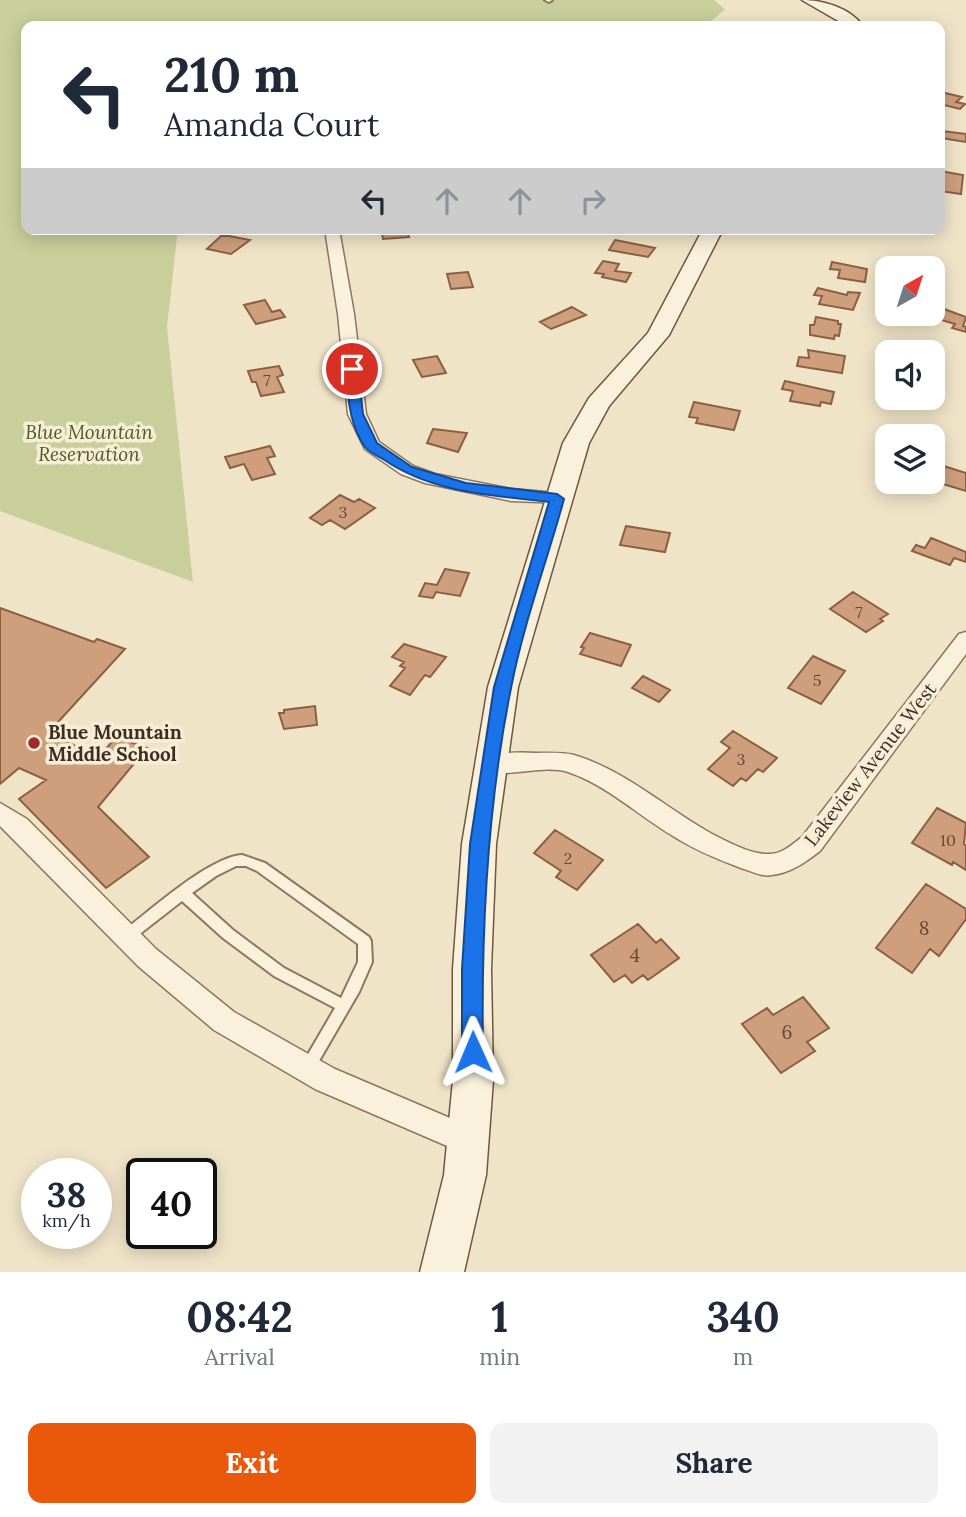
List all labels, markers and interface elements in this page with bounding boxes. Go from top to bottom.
text: 210 m [164,43,299,105]
icon: left [49,49,140,140]
text: Amanda Court [164,104,379,145]
icon: left [355,182,393,220]
icon: ahead [428,182,466,220]
icon: ahead [501,182,539,220]
icon: right [574,182,612,220]
north arrow [875,256,945,326]
map controls [875,256,945,494]
pin [322,339,382,399]
button: sound [875,340,945,410]
icon: arrive [333,350,371,388]
house number: 7 [263,370,271,390]
park label: Blue Mountain Reservation [25,420,153,466]
button: layers [875,424,945,494]
house number: 3 [339,502,348,522]
house number: 7 [855,602,863,622]
house number: 5 [813,670,821,690]
street label: Lakeview Avenue West [799,677,942,851]
place label: Blue Mountain Middle School [48,720,182,766]
marker: Blue Mountain Middle School [26,735,42,751]
house number: 3 [737,749,746,769]
house number: 10 [940,830,956,850]
house number: 2 [564,848,572,868]
house number: 8 [919,916,929,940]
house number: 4 [630,943,640,967]
position arrow [436,1015,510,1089]
house number: 6 [782,1020,793,1044]
speed limit sign: 40 [126,1158,217,1249]
text: 38 [47,1172,86,1217]
text: km/h [42,1209,91,1232]
text: 08:42 [186,1290,293,1344]
text: 1 [491,1290,508,1344]
text: 340 [706,1290,780,1344]
text: Arrival [204,1342,275,1371]
text: min [479,1342,520,1371]
text: m [733,1342,753,1371]
button: Exit [28,1423,476,1503]
button: Share [490,1423,938,1503]

